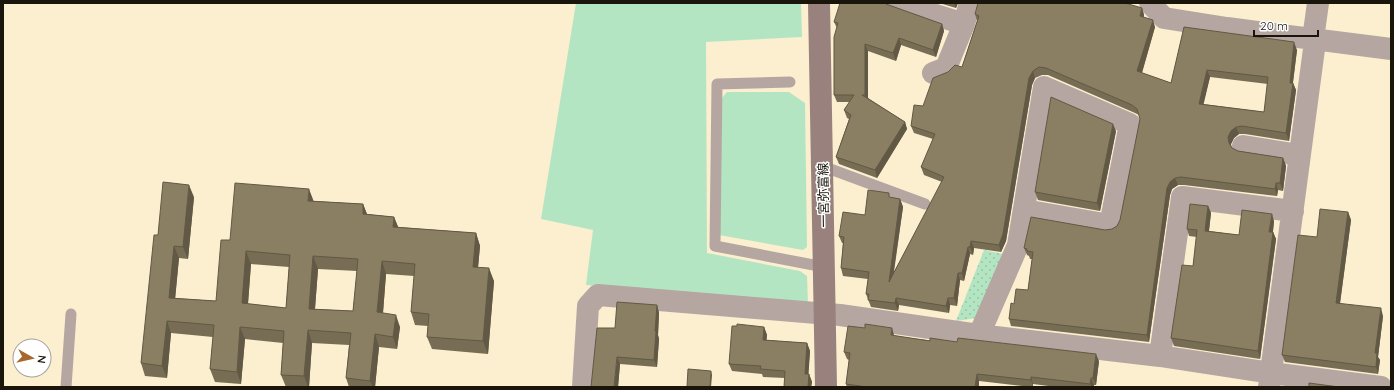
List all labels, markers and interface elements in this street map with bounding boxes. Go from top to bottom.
scale bar [1254,12,1318,38]
text: 20 m [1260,18,1288,33]
street label: 一宮弥富線 [814,162,832,228]
north arrow [12,338,52,378]
text: N [34,354,49,364]

